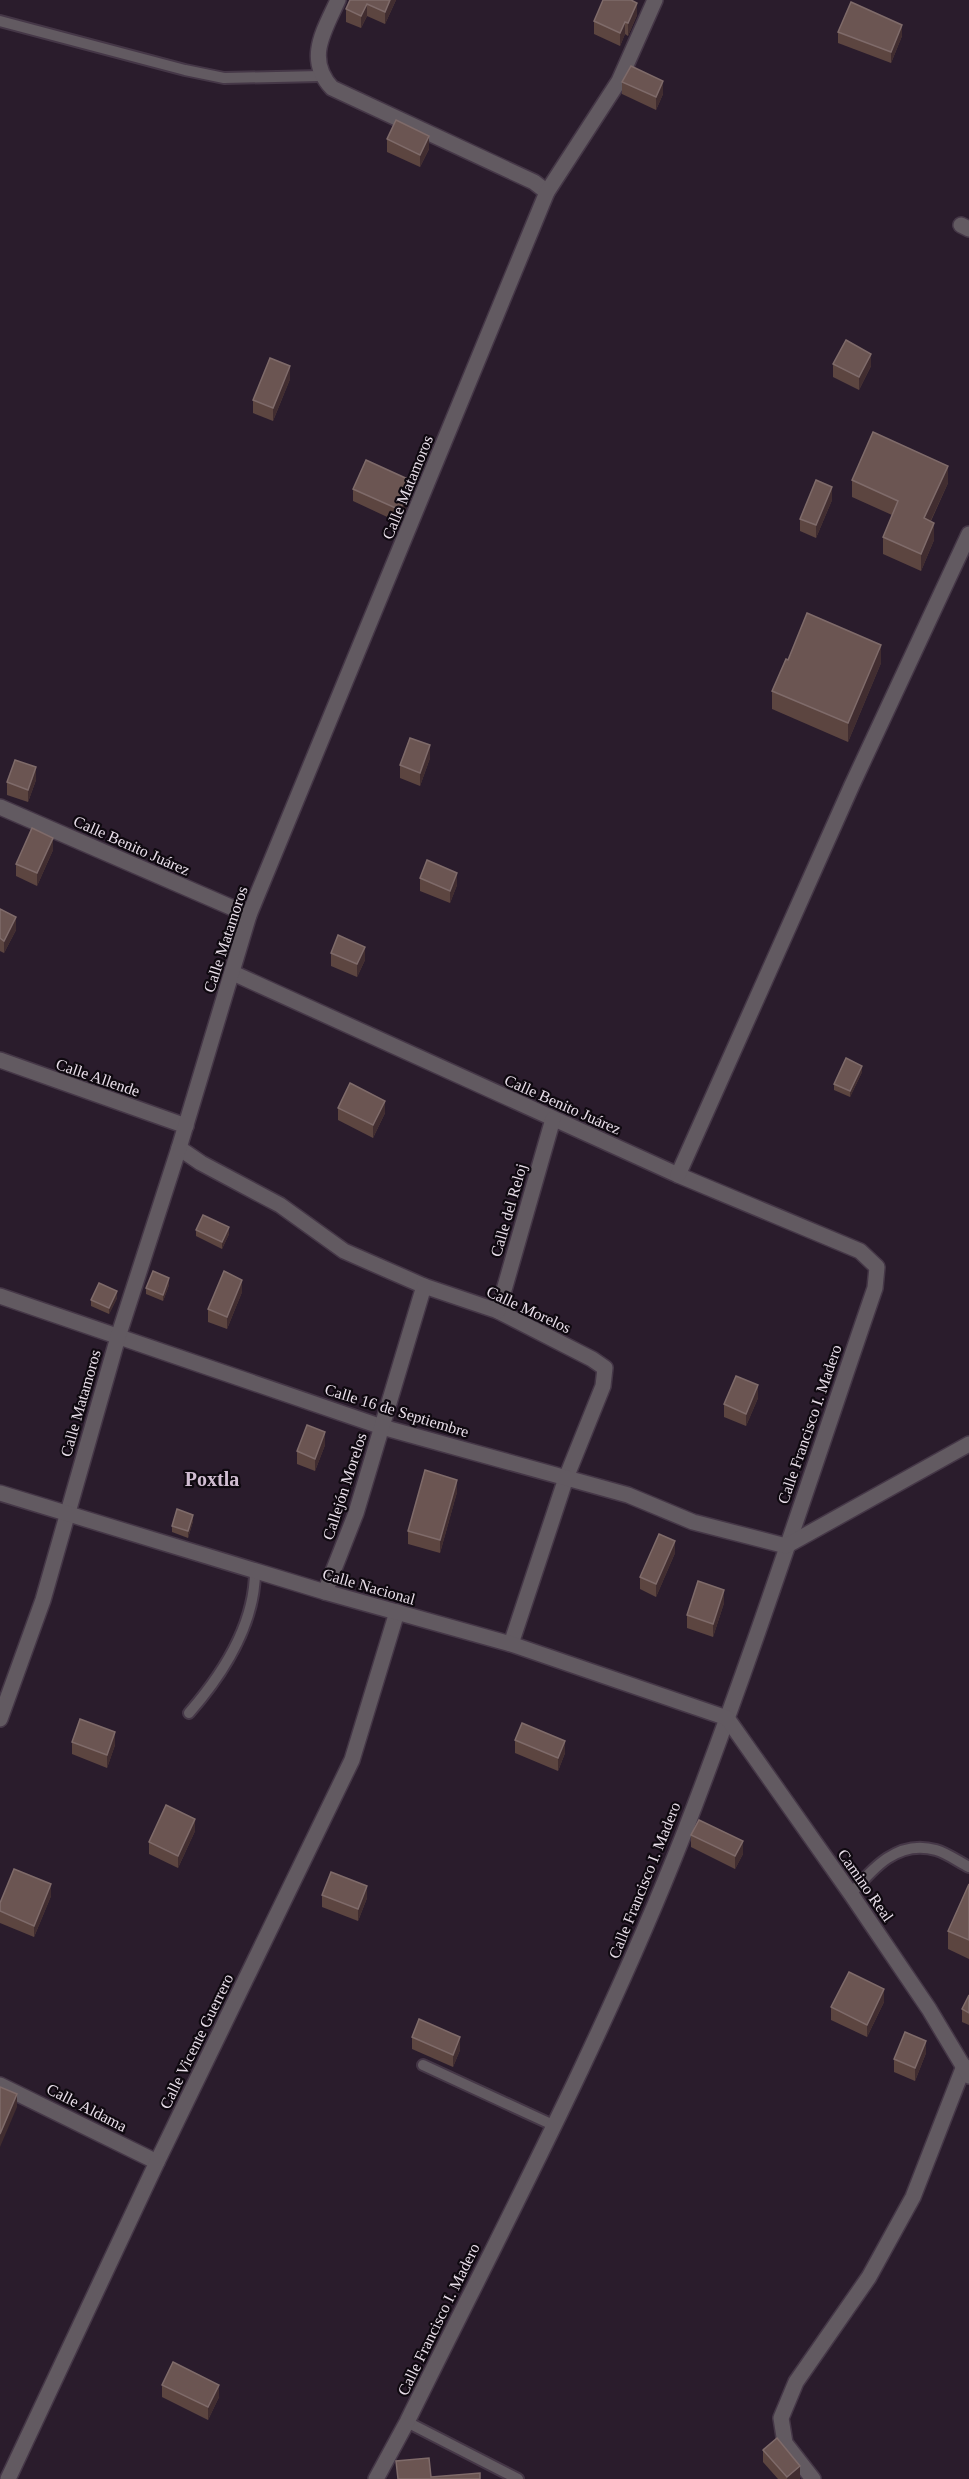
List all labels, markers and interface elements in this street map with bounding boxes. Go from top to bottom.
street label: Calle Matamoros [379,433,436,542]
street label: Calle Benito Juárez [71,812,192,879]
street label: Calle Matamoros [200,884,251,994]
street label: Calle Allende [54,1055,142,1100]
street label: Calle Benito Juárez [502,1071,623,1138]
street label: Calle del Reloj [487,1162,531,1259]
street label: Calle Morelos [484,1283,574,1336]
street label: Calle Francisco I. Madero [774,1342,845,1506]
street label: Calle Matamoros [57,1348,104,1459]
street label: Calle 16 de Septiembre [322,1380,471,1441]
street label: Callejón Morelos [319,1430,371,1542]
district label: Poxtla [185,1468,239,1490]
street label: Calle Nacional [321,1565,418,1608]
street label: Calle Francisco I. Madero [605,1800,684,1961]
street label: Camino Real [835,1846,897,1925]
street label: Calle Vicente Guerrero [156,1971,237,2111]
street label: Calle Aldama [44,2080,130,2135]
street label: Calle Francisco I. Madero [394,2240,483,2398]

